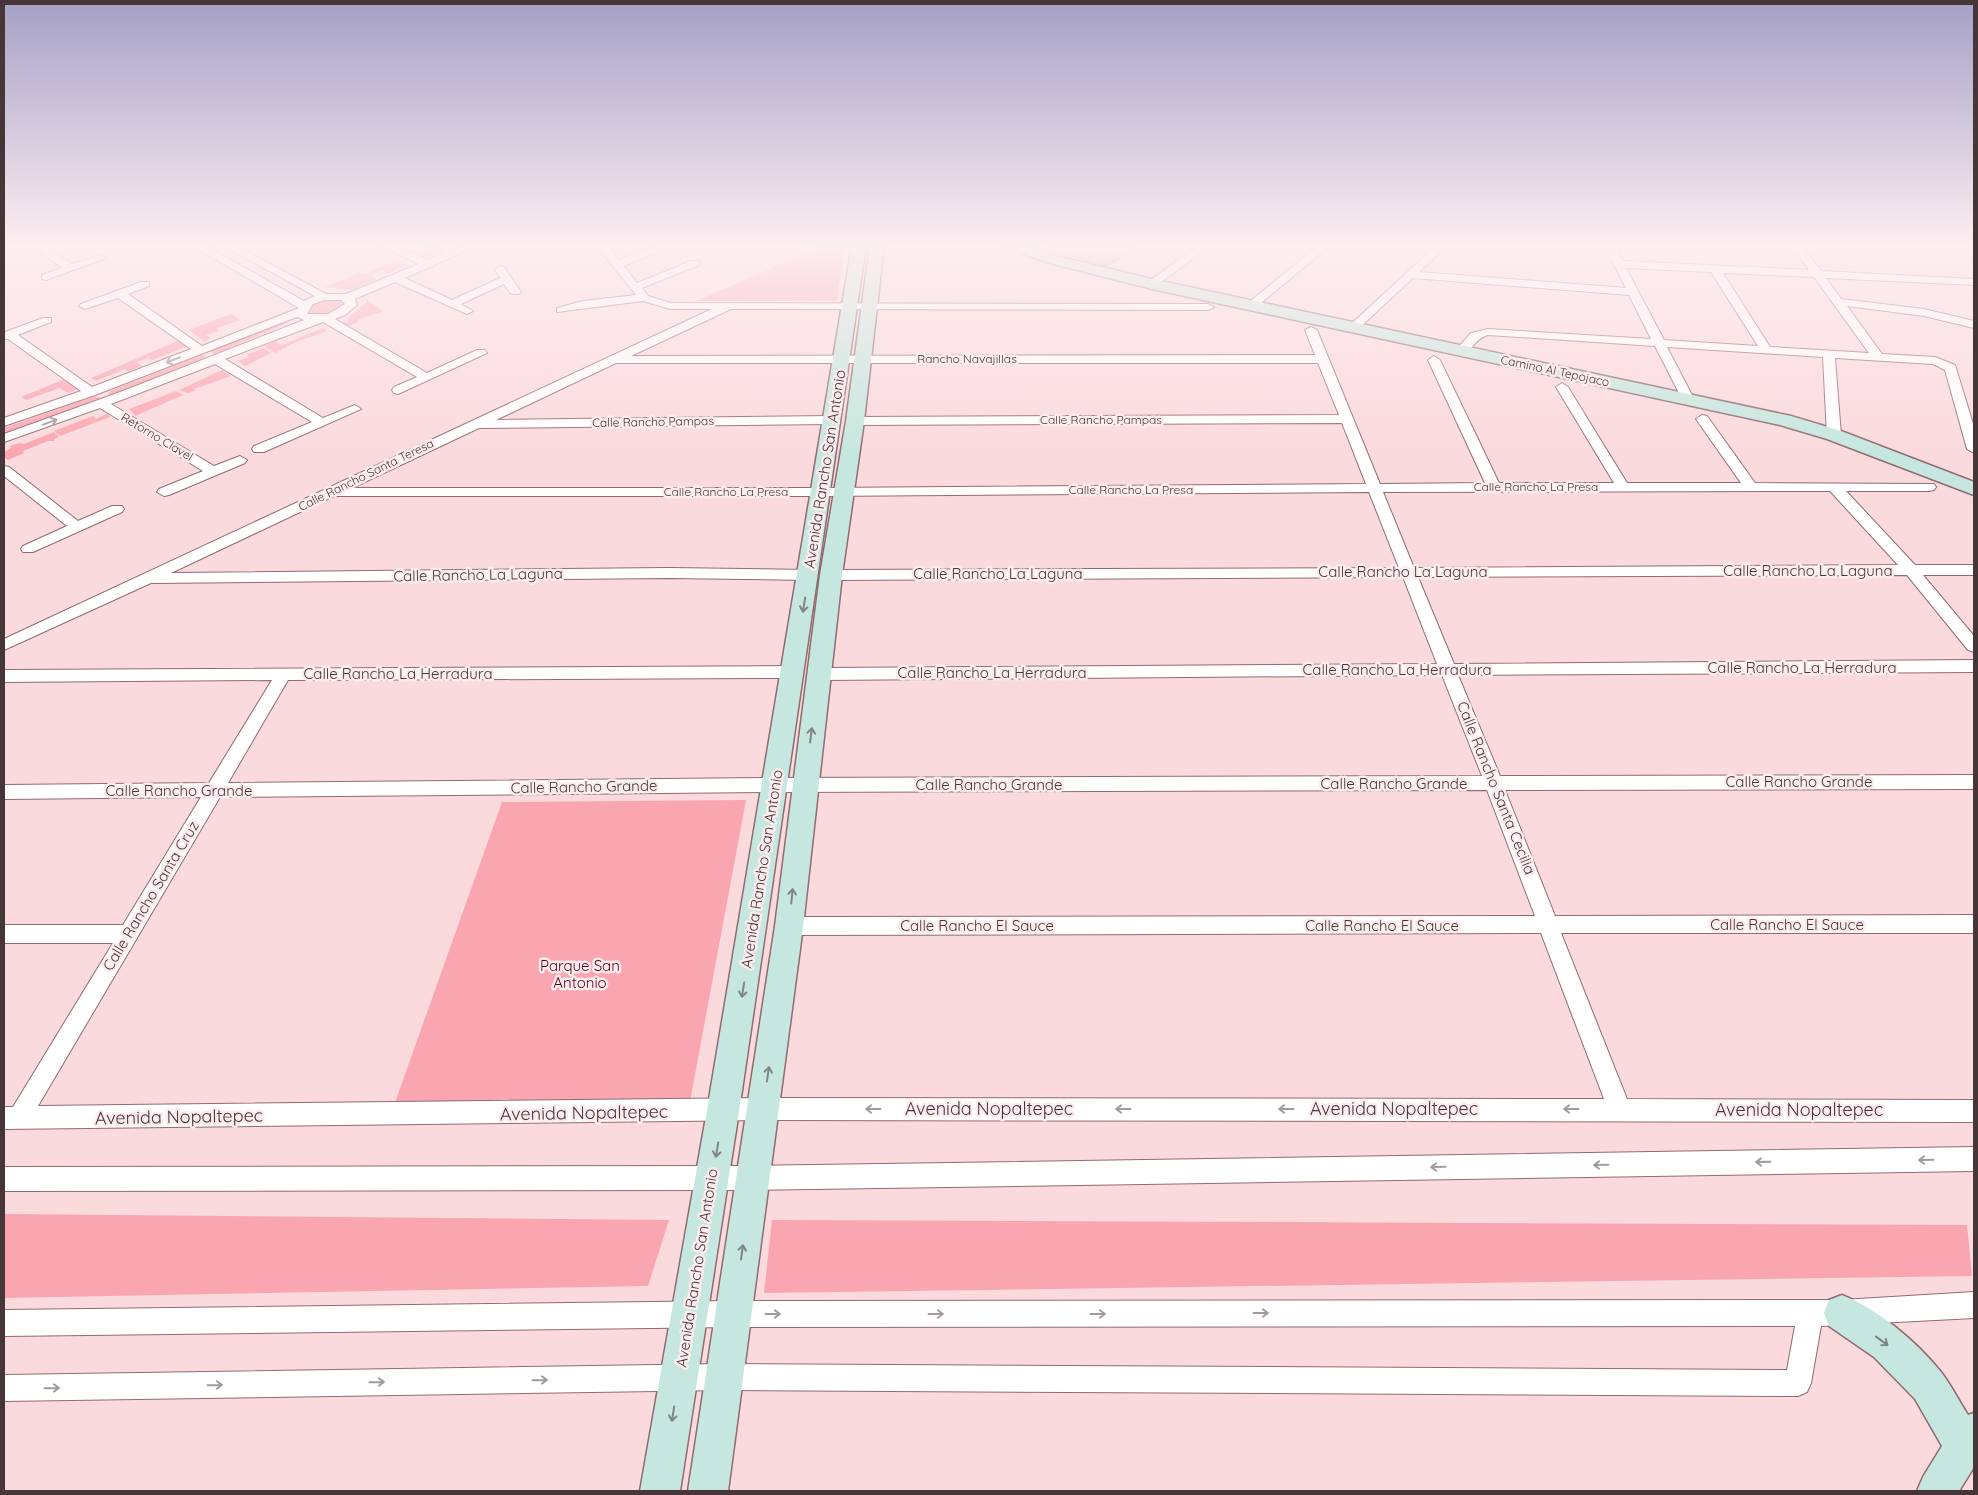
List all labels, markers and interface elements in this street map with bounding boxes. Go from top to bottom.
street label: Rancho Navajillas [917,351,1017,366]
street label: Camino Al Tepojaco [1499,352,1611,389]
one-way arrow [166,356,181,365]
street label: Avenida Rancho San Antonio [799,368,850,570]
street label: Retorno Clavel [118,409,196,464]
street label: Calle Rancho Pampas [1040,412,1162,427]
street label: Calle Rancho Pampas [592,413,714,430]
one-way arrow [41,417,57,426]
street label: Calle Rancho Santa Teresa [296,435,436,514]
street label: Calle Rancho La Presa [1474,479,1598,494]
street label: Calle Rancho La Presa [1069,482,1193,497]
street label: Calle Rancho La Presa [664,484,788,499]
street label: Calle Rancho La Laguna [1723,561,1893,580]
street label: Calle Rancho La Laguna [1318,562,1488,581]
street label: Calle Rancho La Laguna [393,564,563,585]
street label: Calle Rancho La Laguna [913,564,1083,583]
one-way arrow [798,596,808,612]
street label: Calle Rancho La Herradura [1708,658,1896,677]
street label: Calle Rancho La Herradura [1303,660,1491,679]
street label: Calle Rancho La Herradura [898,663,1086,682]
street label: Calle Rancho La Herradura [304,664,492,683]
street label: Calle Rancho Santa Cecilia [1453,698,1540,877]
one-way arrow [806,727,816,743]
street label: Avenida Rancho San Antonio [736,768,787,970]
street label: Calle Rancho Grande [1726,772,1872,791]
street label: Calle Rancho Grande [1321,774,1467,793]
street label: Calle Rancho Grande [916,775,1062,794]
street label: Calle Rancho Grande [510,776,658,797]
street label: Calle Rancho Grande [106,781,252,800]
street label: Calle Rancho Santa Cruz [98,817,203,974]
one-way arrow [787,888,797,904]
street label: Calle Rancho El Sauce [1710,915,1864,934]
street label: Calle Rancho El Sauce [900,916,1054,935]
street label: Calle Rancho El Sauce [1305,916,1459,935]
park label: Parque San Antonio [540,956,620,992]
one-way arrow [737,981,747,997]
one-way arrow [763,1067,773,1083]
street label: Avenida Nopaltepec [905,1097,1073,1120]
street label: Avenida Nopaltepec [1310,1097,1478,1120]
street label: Avenida Nopaltepec [1715,1098,1883,1121]
street label: Avenida Nopaltepec [500,1100,668,1125]
street label: Avenida Nopaltepec [95,1104,263,1129]
one-way arrow [865,1104,882,1114]
one-way arrow [1115,1104,1132,1114]
one-way arrow [1278,1104,1294,1114]
one-way arrow [1563,1104,1579,1114]
one-way arrow [711,1142,721,1158]
one-way arrow [1918,1155,1934,1165]
one-way arrow [1755,1158,1771,1167]
one-way arrow [1593,1160,1609,1170]
one-way arrow [1430,1163,1446,1172]
street label: Avenida Rancho San Antonio [671,1167,722,1369]
one-way arrow [737,1245,747,1261]
one-way arrow [1252,1308,1269,1318]
one-way arrow [765,1309,781,1319]
one-way arrow [928,1309,944,1319]
one-way arrow [1090,1309,1106,1319]
one-way arrow [1875,1335,1888,1346]
one-way arrow [532,1375,548,1385]
one-way arrow [369,1377,385,1387]
one-way arrow [206,1380,223,1390]
one-way arrow [44,1383,60,1392]
one-way arrow [668,1406,678,1422]

